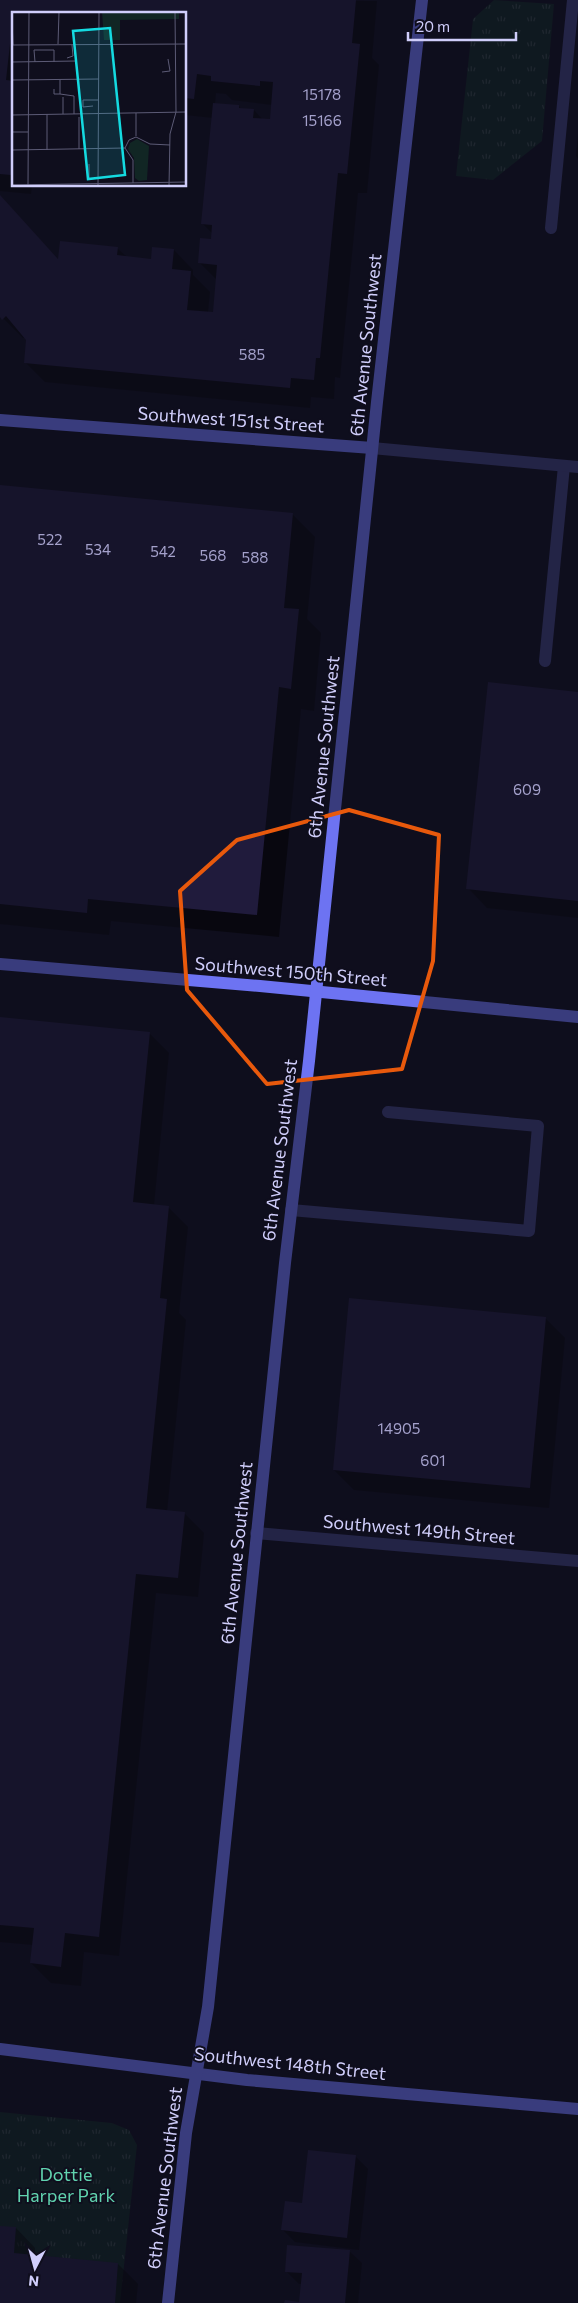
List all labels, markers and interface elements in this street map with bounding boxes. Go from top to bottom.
scale bar [408,10,516,42]
inset map [12,12,186,186]
text: 20 m [416,17,450,35]
house number: 15178 [303,85,341,103]
house number: 15166 [302,111,342,129]
street label: 6th Avenue Southwest [344,253,386,437]
house number: 585 [239,345,265,363]
street label: Southwest 151st Street [137,402,325,436]
house number: 522 [37,530,63,548]
house number: 534 [85,540,111,558]
house number: 542 [150,542,176,560]
house number: 568 [200,546,226,564]
house number: 588 [242,548,268,566]
street label: 6th Avenue Southwest [302,655,344,839]
house number: 609 [513,780,541,798]
street label: Southwest 150th Street [194,952,388,990]
street label: 6th Avenue Southwest [257,1057,301,1242]
house number: 14905 [378,1419,420,1437]
house number: 601 [420,1451,446,1469]
street label: 6th Avenue Southwest [215,1461,257,1645]
street label: Southwest 149th Street [322,1510,516,1548]
street label: Southwest 148th Street [193,2042,387,2084]
street label: 6th Avenue Southwest [142,2085,186,2270]
park label: Dottie Harper Park [17,2163,116,2206]
north arrow [10,2243,60,2293]
text: N [27,2272,40,2290]

